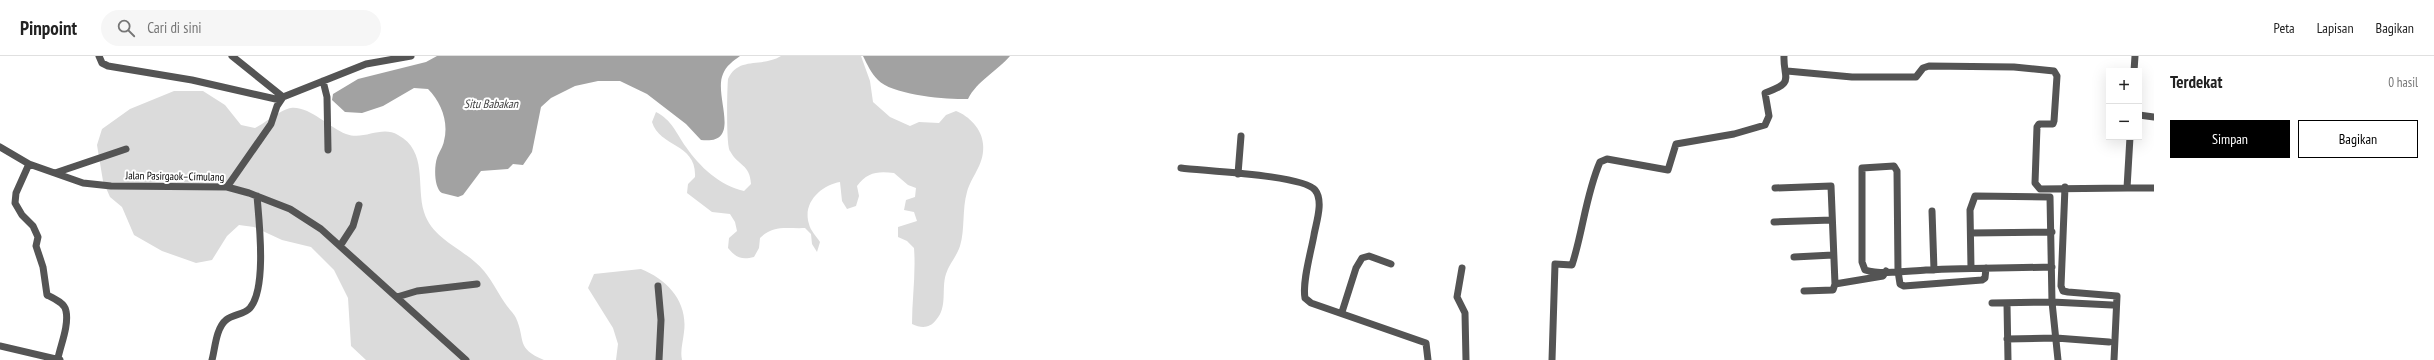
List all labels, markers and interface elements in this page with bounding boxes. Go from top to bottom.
search box [101,10,381,46]
text: Pinpoint [20,16,77,40]
icon: search [115,17,137,39]
text: Cari di sini [147,18,201,37]
text: Peta [2274,19,2295,37]
text: Lapisan [2317,19,2354,37]
text: Bagikan [2376,19,2414,37]
map controls [2106,68,2142,140]
button: + [2106,68,2142,104]
text: Terdekat [2170,71,2222,93]
text: 0 hasil [2388,74,2418,91]
water label: Situ Babakan [464,96,519,111]
button: − [2106,104,2142,140]
button: Simpan [2170,120,2290,158]
button: Bagikan [2298,120,2418,158]
street label: Jalan Pasirgaok–Cimulang [124,168,225,184]

